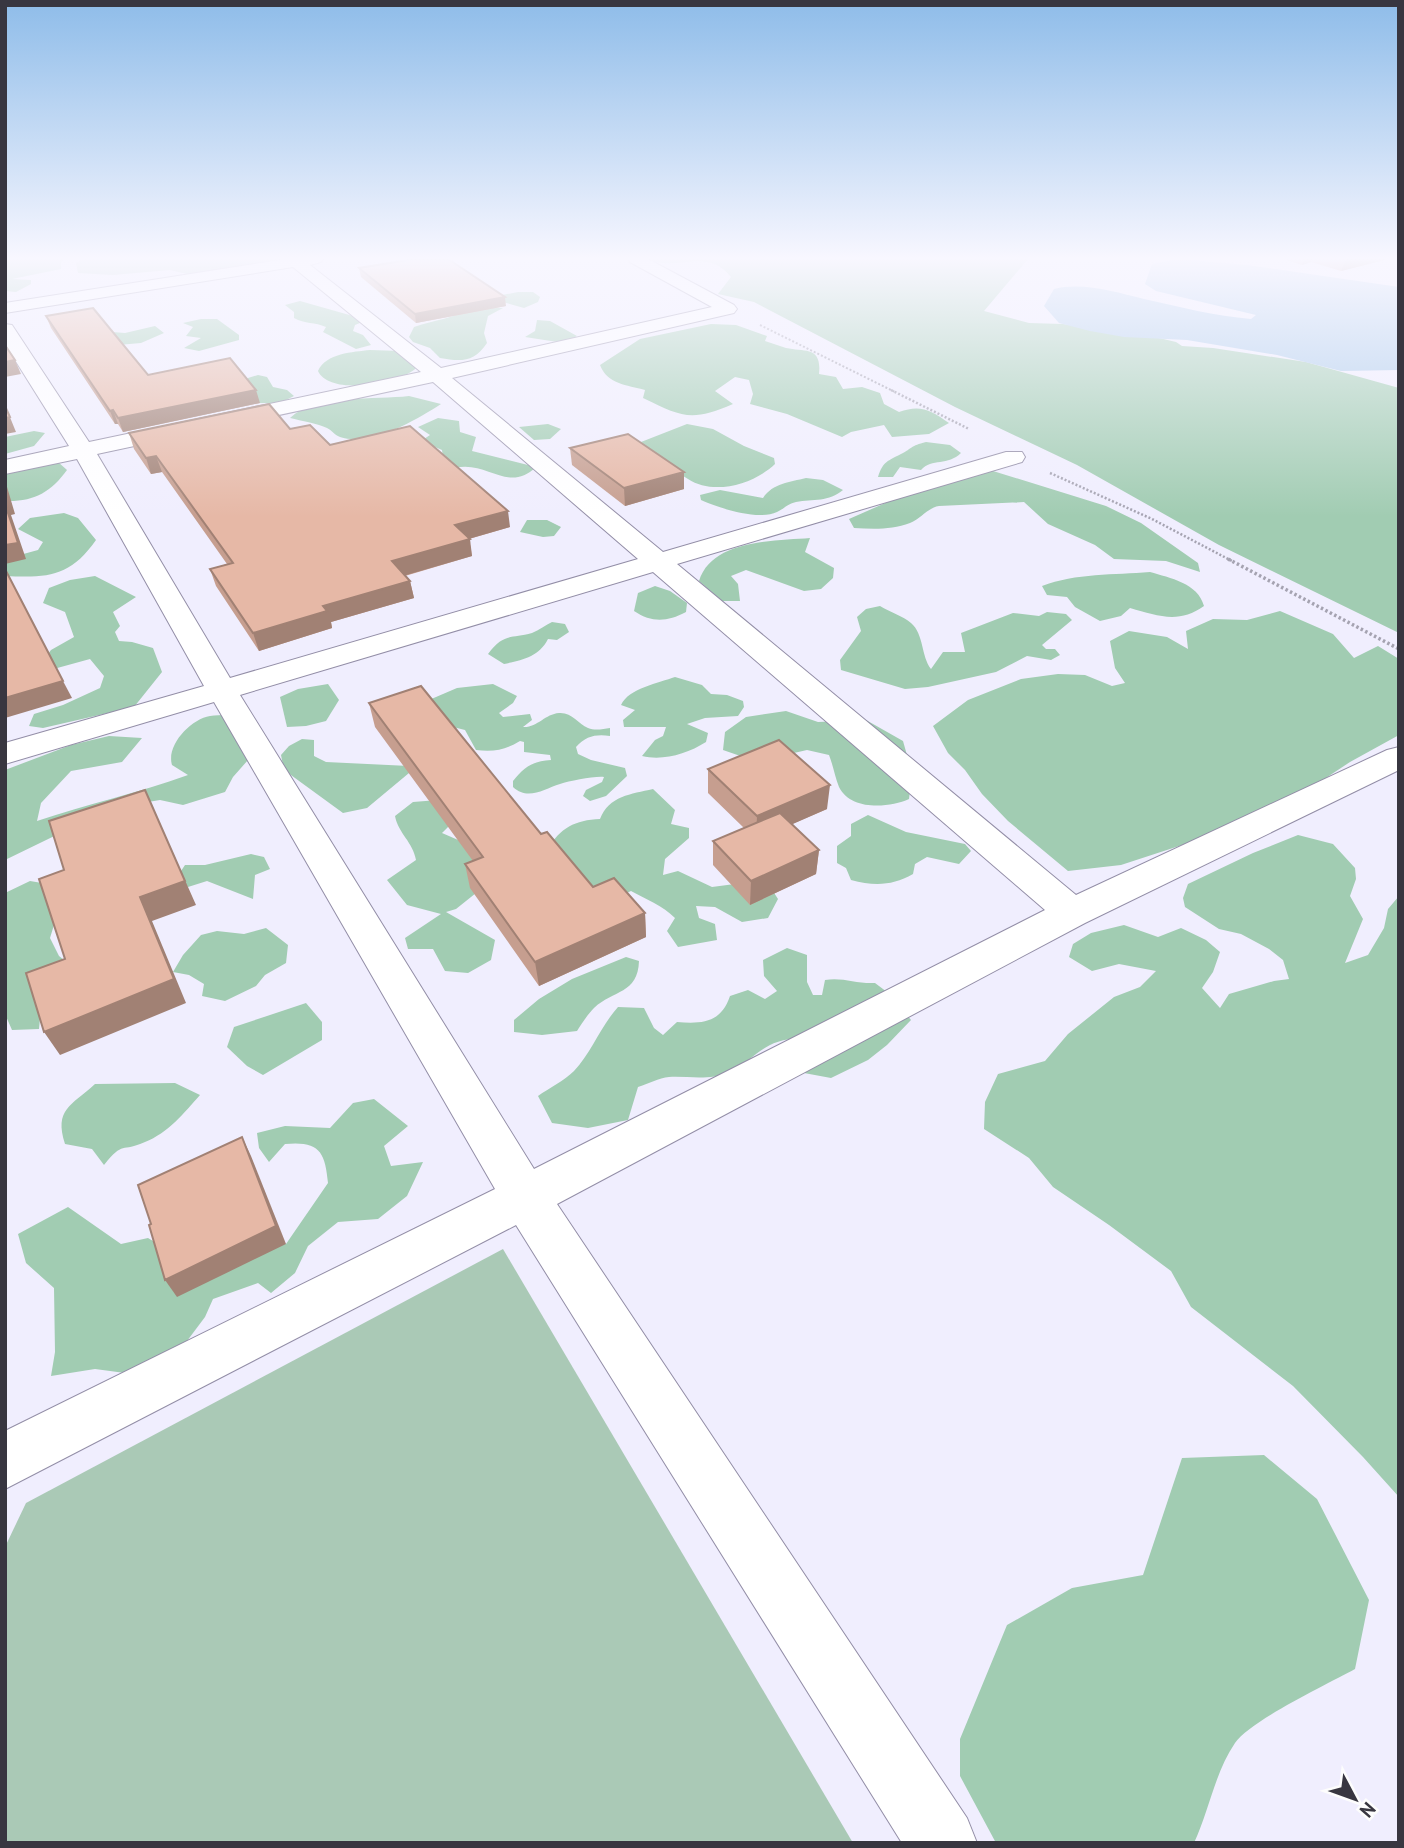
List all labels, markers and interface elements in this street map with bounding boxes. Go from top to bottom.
north arrow [1320,1764,1390,1834]
text: N [1355,1798,1381,1823]

